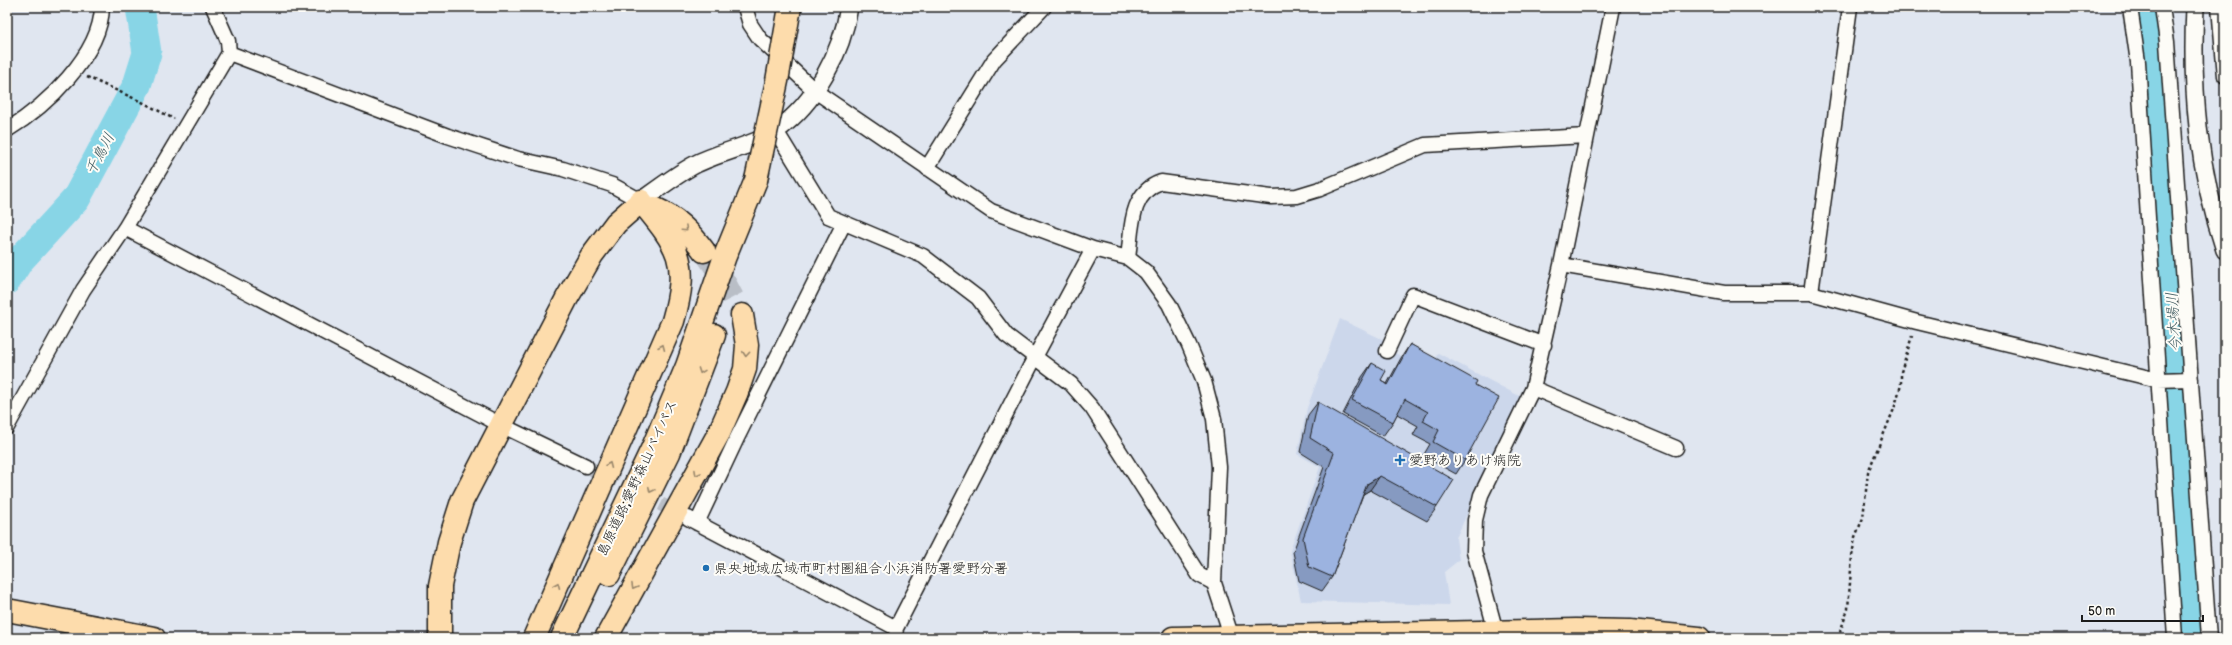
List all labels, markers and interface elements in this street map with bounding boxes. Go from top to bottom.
water label: 千鳥川 [81,130,119,178]
one-way arrow [680,224,688,231]
water label: 今木場川 [2162,291,2186,353]
one-way arrow [657,343,665,351]
one-way arrow [742,351,751,357]
one-way arrow [698,367,706,374]
street label: 島原道路;愛野森山バイパス [593,397,681,559]
place label: 愛野ありあけ病院 [1409,452,1521,469]
marker: 愛野ありあけ病院 [1394,454,1406,466]
one-way arrow [604,462,612,469]
one-way arrow [694,469,701,476]
one-way arrow [648,486,656,494]
place label: 県央地域広域市町村圏組合小浜消防署愛野分署 [714,560,1008,577]
marker: 県央地域広域市町村圏組合小浜消防署愛野分署 [701,563,711,573]
one-way arrow [552,581,560,589]
one-way arrow [632,583,639,590]
scale bar [2082,597,2203,623]
text: 50 m [2088,604,2115,619]

